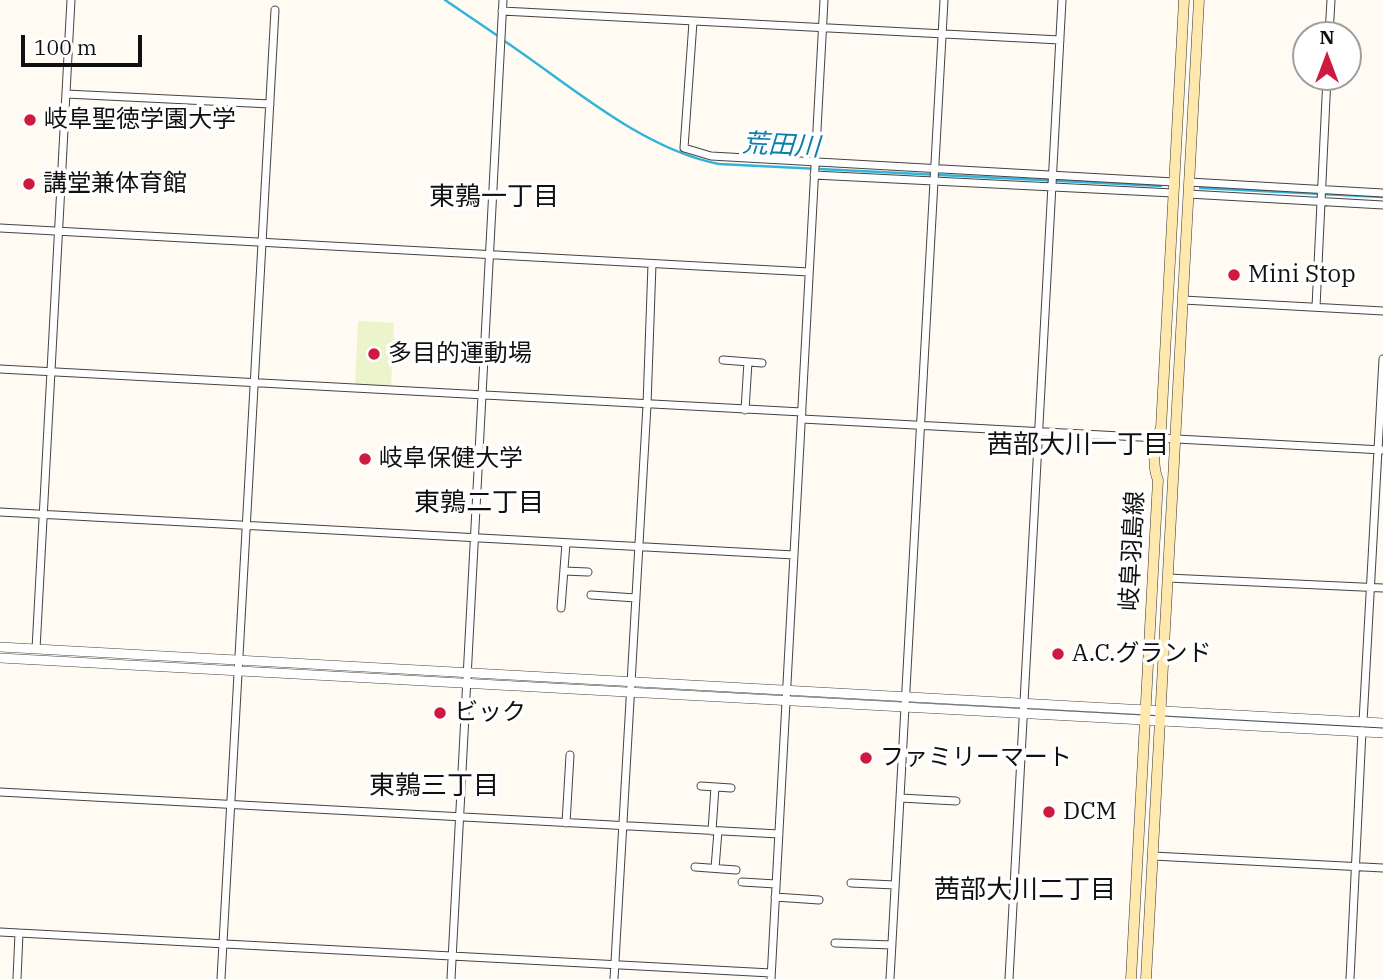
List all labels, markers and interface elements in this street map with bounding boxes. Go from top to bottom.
scale bar [24,21,145,65]
north arrow [1292,21,1362,91]
text: N [1319,25,1335,49]
text: 100 m [34,33,97,61]
place label: 岐阜聖徳学園大学 [44,106,236,134]
marker: 岐阜聖徳学園大学 [22,112,38,128]
water label: 荒田川 [741,128,821,164]
place label: 講堂兼体育館 [43,170,187,198]
marker: 講堂兼体育館 [21,176,37,192]
district label: 東鶉一丁目 [429,181,559,213]
place label: Mini Stop [1248,261,1356,289]
marker: Mini Stop [1226,267,1242,283]
place label: 多目的運動場 [388,340,532,368]
marker: 多目的運動場 [366,346,382,362]
district label: 茜部大川一丁目 [987,429,1169,461]
place label: 岐阜保健大学 [379,445,523,473]
marker: 岐阜保健大学 [357,451,373,467]
district label: 東鶉二丁目 [414,487,544,519]
street label: 岐阜羽島線 [1115,490,1151,612]
place label: A.C.グランド [1072,640,1211,668]
marker: A.C.グランド [1050,646,1066,662]
place label: ビック [454,699,526,727]
marker: ビック [432,705,448,721]
place label: ファミリーマート [880,744,1072,772]
marker: ファミリーマート [858,750,874,766]
district label: 東鶉三丁目 [369,770,499,802]
place label: DCM [1063,798,1117,826]
marker: DCM [1041,804,1057,820]
district label: 茜部大川二丁目 [934,874,1116,906]

